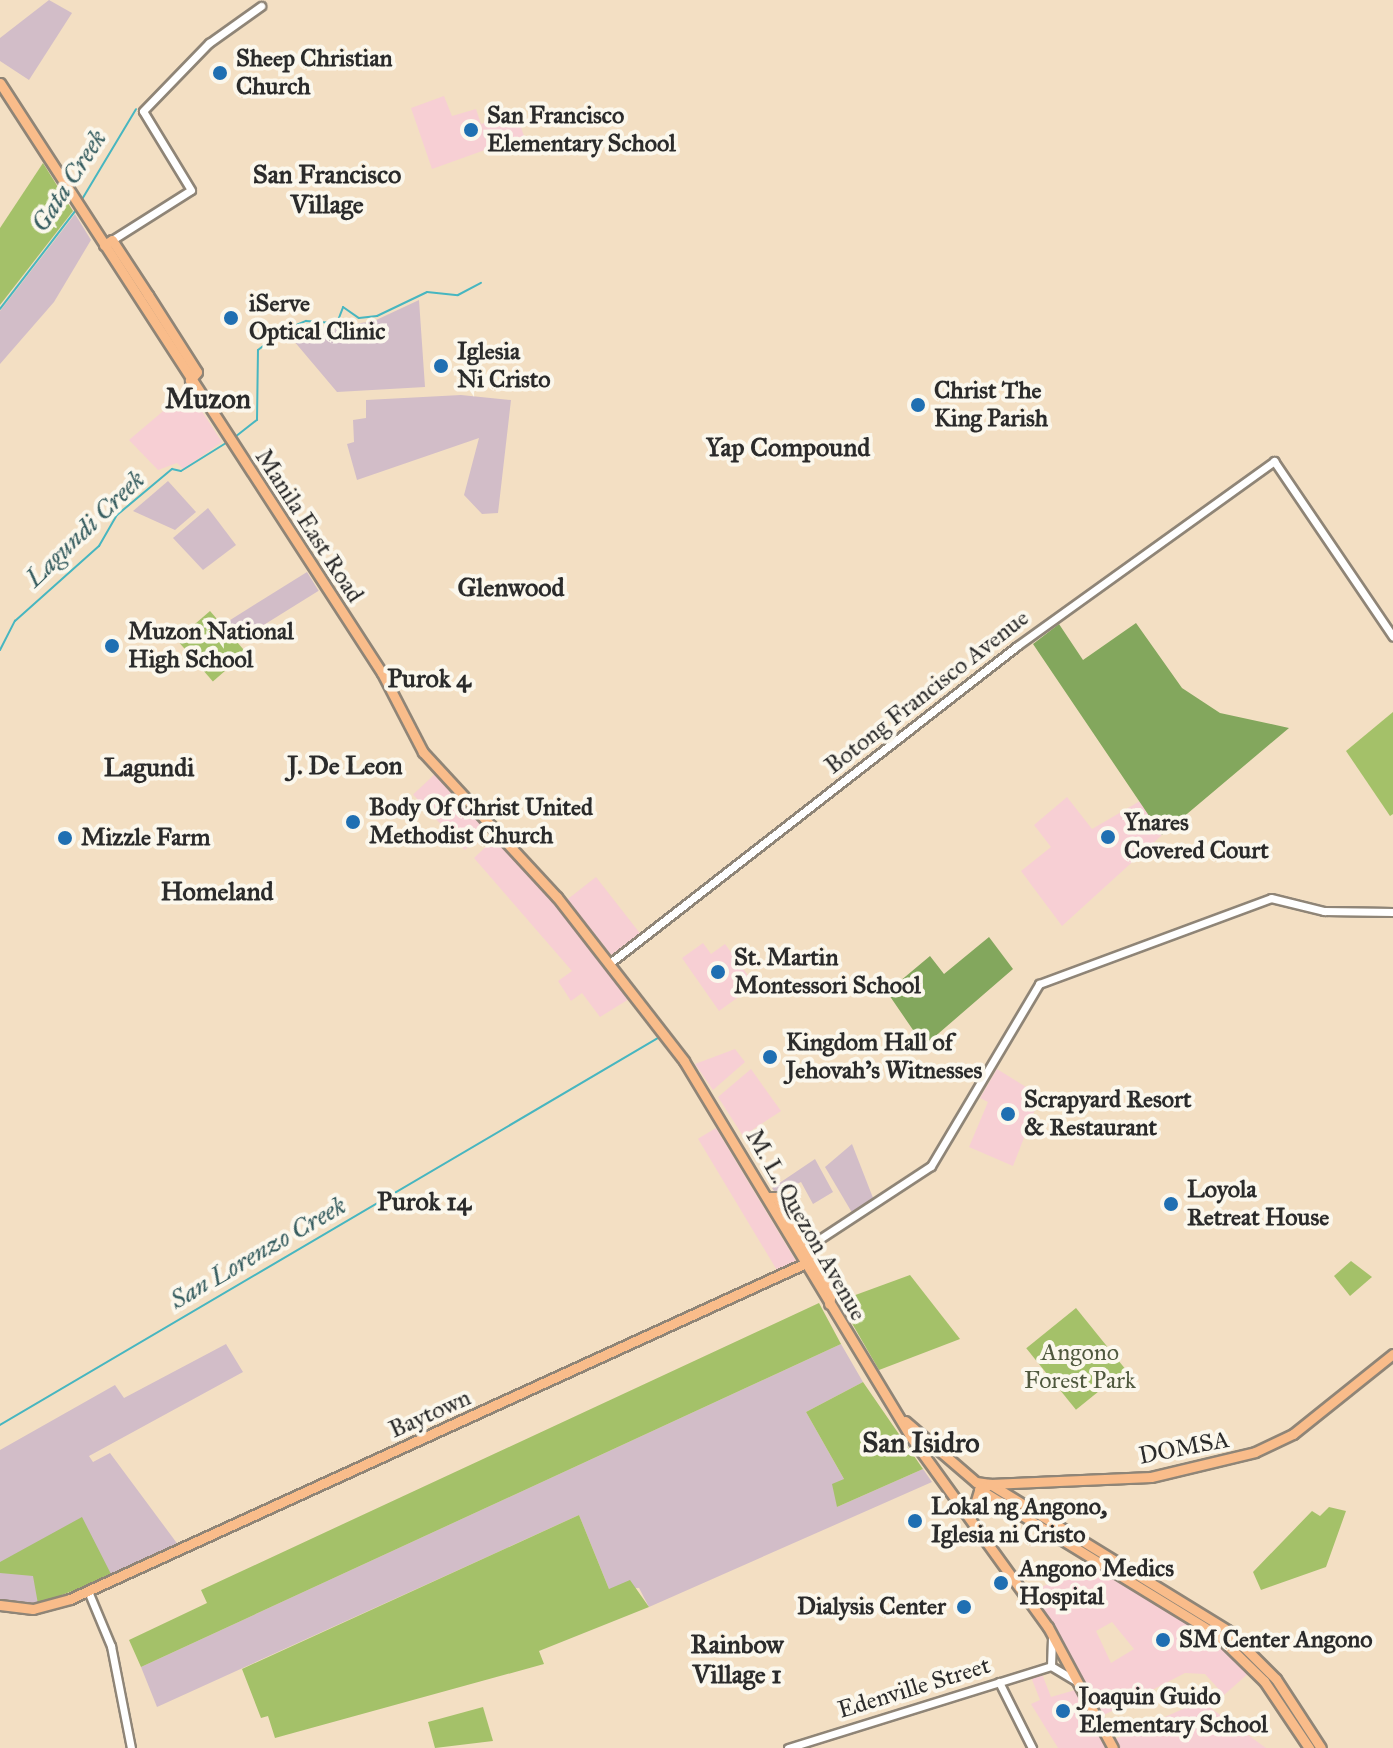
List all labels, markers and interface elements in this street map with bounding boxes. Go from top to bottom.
place label: Sheep Christian Church [236,45,393,101]
marker: Sheep Christian Church [211,64,229,82]
place label: San Francisco Elementary School [487,102,676,158]
marker: San Francisco Elementary School [462,121,480,139]
water label: Gata Creek [25,124,113,238]
district label: San Francisco Village [253,159,401,220]
place label: iServe Optical Clinic [249,290,385,346]
marker: iServe Optical Clinic [220,307,242,329]
place label: Iglesia Ni Cristo [457,338,551,394]
marker: Iglesia Ni Cristo [432,357,450,375]
place label: Christ The King Parish [934,377,1048,433]
district label: Muzon [165,382,251,416]
marker: Christ The King Parish [909,396,927,414]
district label: Yap Compound [706,432,870,464]
street label: Manila East Road [249,444,369,608]
water label: Lagundi Creek [19,464,151,594]
district label: Glenwood [457,572,565,604]
street label: Botong Francisco Avenue [819,604,1035,780]
place label: Muzon National High School [128,618,294,674]
marker: Muzon National High School [103,637,121,655]
district label: Purok 4 [387,663,471,695]
district label: J. De Leon [287,750,403,782]
district label: Lagundi [104,752,194,784]
place label: Body Of Christ United Methodist Church [369,794,593,850]
place label: Ynares Covered Court [1124,809,1269,865]
marker: Body Of Christ United Methodist Church [344,813,362,831]
place label: Mizzle Farm [81,824,211,852]
marker: Ynares Covered Court [1099,828,1117,846]
marker: Mizzle Farm [56,829,74,847]
district label: Homeland [160,876,274,908]
place label: St. Martin Montessori School [734,944,921,1000]
marker: St. Martin Montessori School [709,963,727,981]
place label: Kingdom Hall of Jehovah's Witnesses [786,1029,982,1085]
marker: Kingdom Hall of Jehovah's Witnesses [761,1048,779,1066]
place label: Scrapyard Resort & Restaurant [1024,1086,1191,1142]
marker: Scrapyard Resort & Restaurant [999,1105,1017,1123]
street label: M. L. Quezon Avenue [739,1124,873,1326]
place label: Loyola Retreat House [1187,1176,1329,1232]
district label: Purok 14 [377,1186,471,1218]
water label: San Lorenzo Creek [164,1190,352,1316]
marker: Loyola Retreat House [1162,1195,1180,1213]
park label: Angono Forest Park [1024,1339,1136,1395]
street label: Baytown [385,1383,475,1445]
street label: DOMSA [1136,1425,1232,1471]
district label: San Isidro [862,1426,980,1460]
place label: Lokal ng Angono, Iglesia ni Cristo [931,1493,1107,1549]
marker: Lokal ng Angono, Iglesia ni Cristo [906,1512,924,1530]
place label: Angono Medics Hospital [1019,1555,1174,1611]
marker: Angono Medics Hospital [990,1572,1012,1594]
place label: Dialysis Center [797,1593,946,1621]
marker: Dialysis Center [953,1596,975,1618]
place label: SM Center Angono [1179,1626,1372,1654]
district label: Rainbow Village 1 [690,1629,784,1690]
marker: SM Center Angono [1154,1631,1172,1649]
street label: Edenville Street [834,1651,994,1725]
place label: Joaquin Guido Elementary School [1079,1683,1268,1739]
marker: Joaquin Guido Elementary School [1054,1702,1072,1720]

